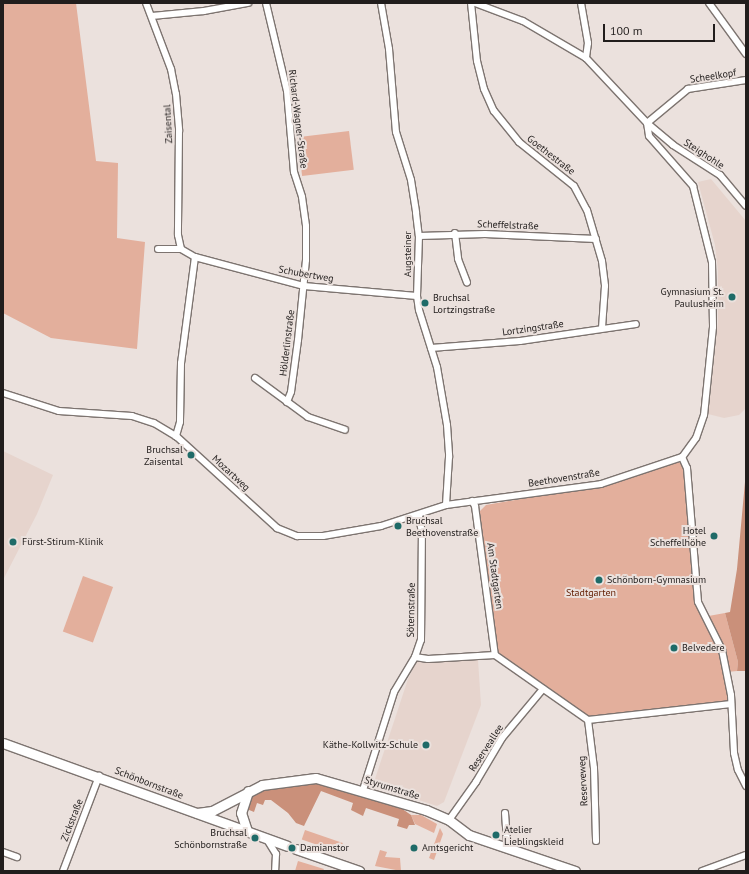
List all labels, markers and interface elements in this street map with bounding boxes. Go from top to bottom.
scale bar [605,16,717,42]
text: 100 m [610,23,643,38]
street label: Scheelkopf [689,66,737,86]
street label: Richard-Wagner-Straße [286,69,310,169]
street label: Zaisental [161,104,175,144]
street label: Goethestraße [525,133,577,177]
street label: Steighohle [681,136,727,172]
street label: Scheffelstraße [477,218,539,232]
street label: Augsteiner [402,231,414,277]
street label: Schubertweg [277,263,335,285]
place label: Gymnasium St. Paulusheim [661,285,724,308]
place label: Bruchsal Lortzingstraße [433,291,495,314]
marker: Gymnasium St. Paulusheim [727,292,737,302]
marker: Bruchsal Lortzingstraße [420,298,430,308]
street label: Hölderlinstraße [277,309,297,377]
street label: Lortzingstraße [501,318,565,338]
place label: Bruchsal Zaisental [144,443,183,466]
marker: Bruchsal Zaisental [186,450,196,460]
street label: Mozartweg [210,453,252,493]
street label: Beethovenstraße [527,466,601,490]
place label: Bruchsal Beethovenstraße [406,514,478,538]
marker: Bruchsal Beethovenstraße [393,521,403,531]
place label: Hotel Scheffelhöhe [650,524,706,548]
marker: Hotel Scheffelhöhe [709,531,719,541]
marker: Fürst-Stirum-Klinik [7,536,19,548]
place label: Fürst-Stirum-Klinik [22,536,103,548]
street label: Am Stadtgarten [484,542,506,610]
place label: Schönborn-Gymnasium [607,574,706,586]
marker: Schönborn-Gymnasium [594,575,604,585]
street label: Söternstraße [405,582,417,638]
park label: Stadtgarten [566,587,616,599]
place label: Belvedere [682,642,725,654]
marker: Belvedere [669,643,679,653]
street label: Reserveallee [466,722,506,774]
place label: Käthe-Kollwitz-Schule [323,739,418,751]
marker: Käthe-Kollwitz-Schule [421,740,431,750]
street label: Reserveweg [576,755,590,807]
street label: Schönbornstraße [113,764,185,802]
street label: Styrumstraße [363,774,421,802]
street label: Zickstraße [58,797,86,843]
place label: Atelier Lieblingskleid [504,823,564,846]
place label: Bruchsal Schönbornstraße [174,826,247,850]
marker: Atelier Lieblingskleid [491,830,501,840]
marker: Bruchsal Schönbornstraße [250,833,260,843]
place label: Damianstor [300,842,349,854]
place label: Amtsgericht [422,842,473,854]
marker: Damianstor [287,843,297,853]
marker: Amtsgericht [409,843,419,853]

